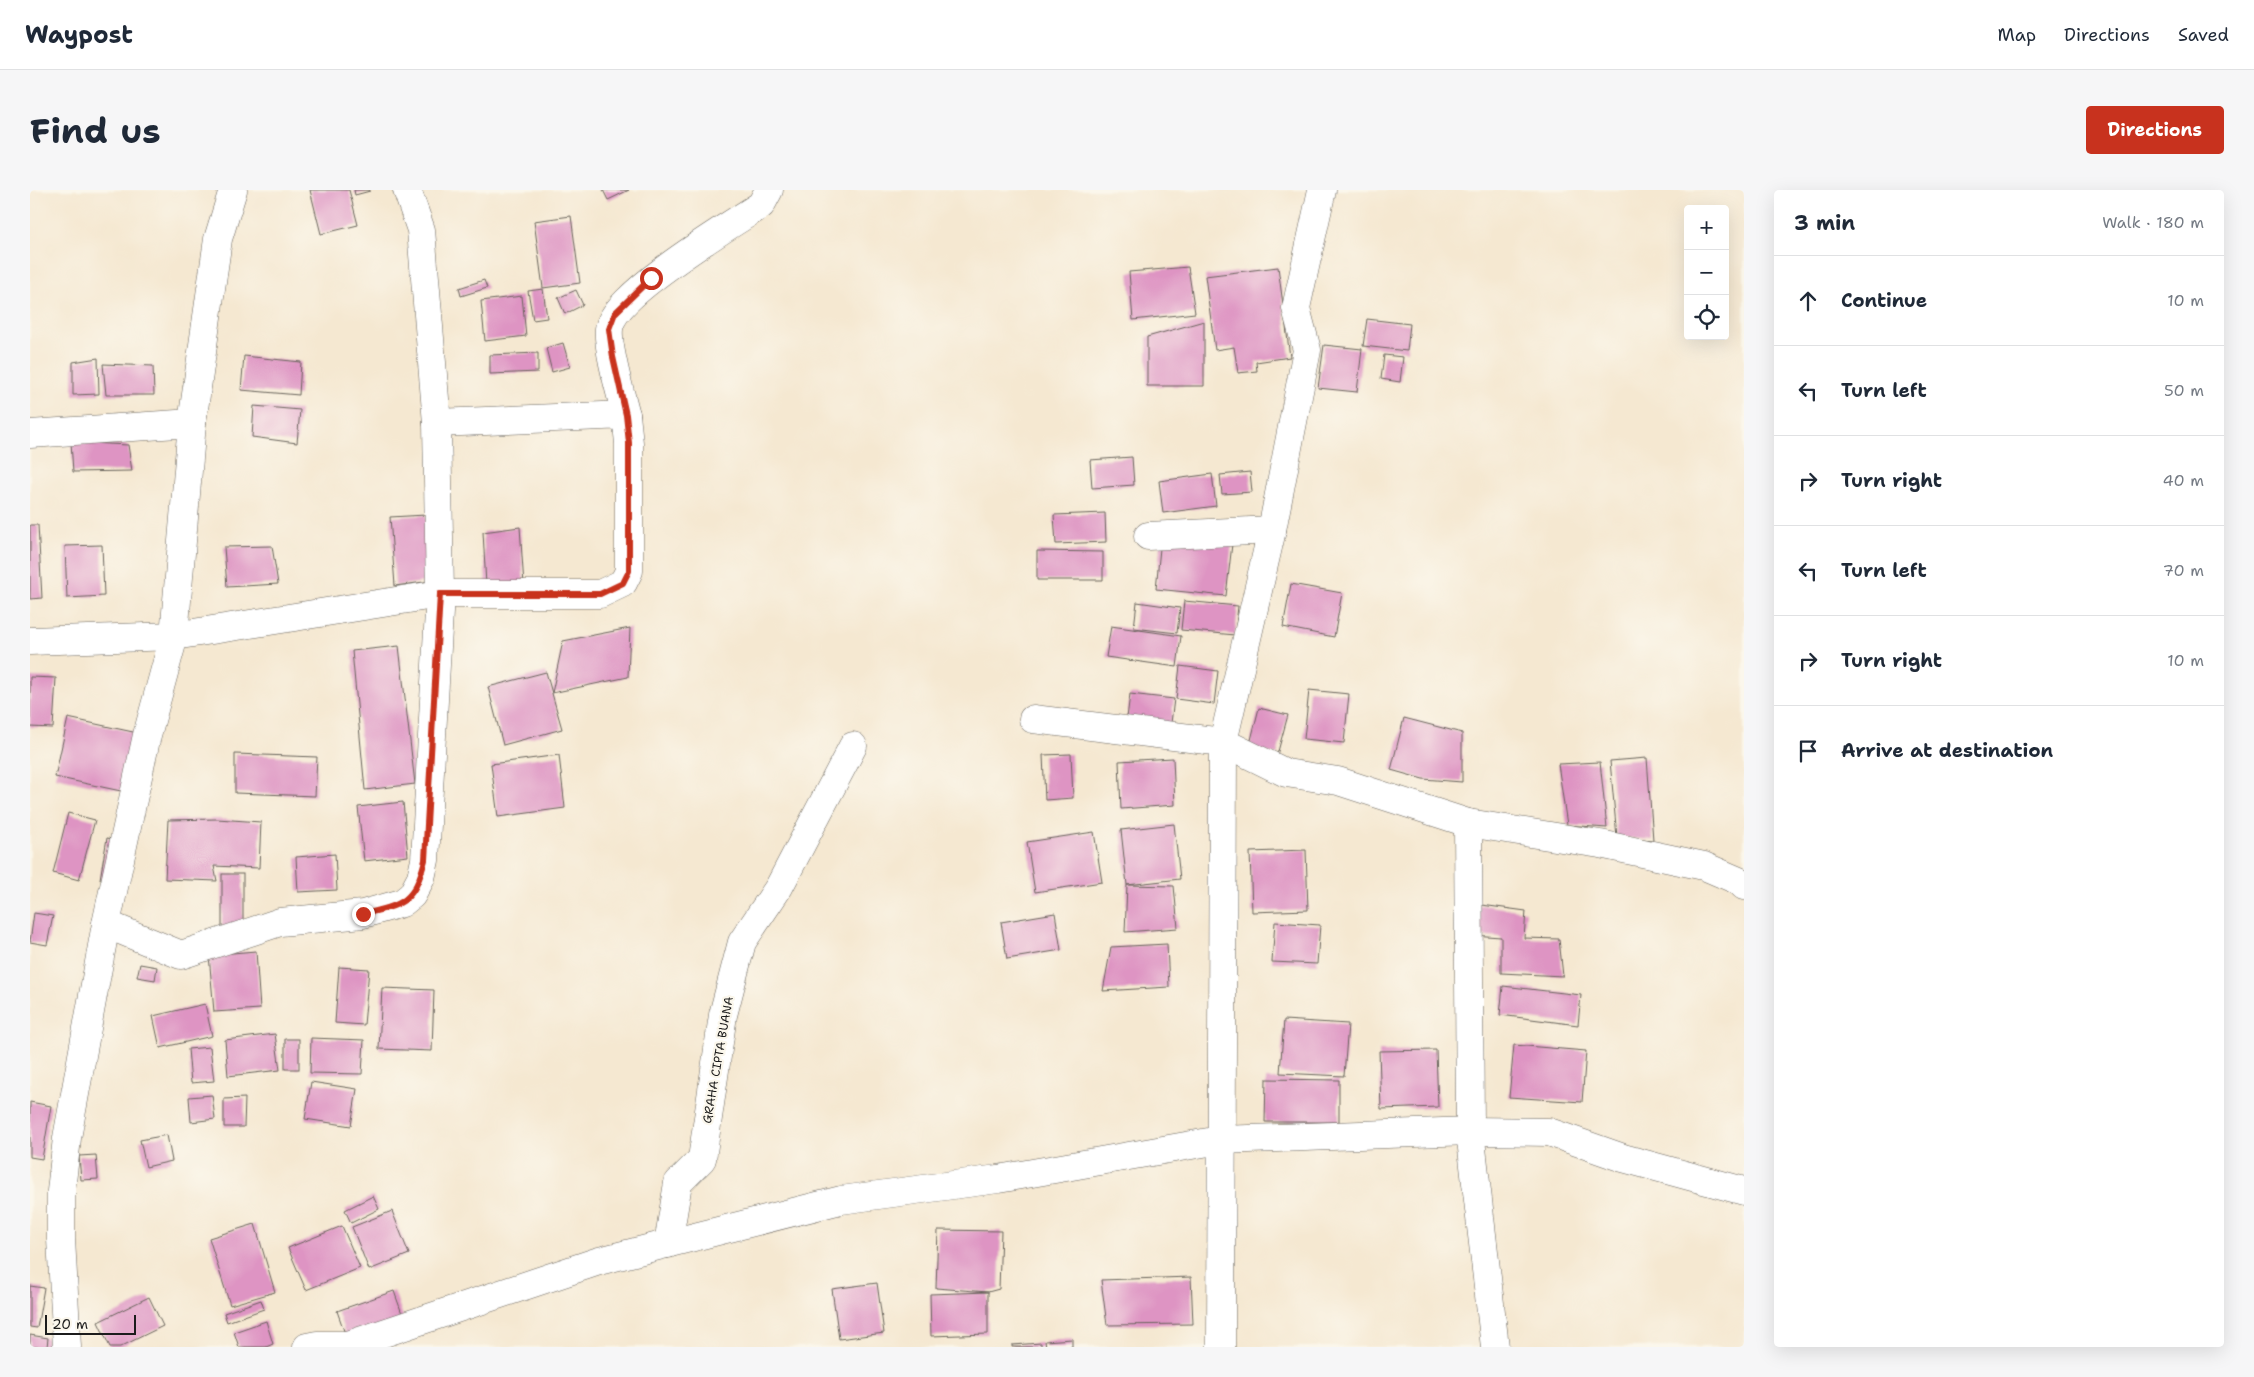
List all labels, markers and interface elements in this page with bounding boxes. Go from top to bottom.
text: Waypost [25,19,133,51]
text: Map [1998,23,2036,47]
text: Directions [2064,23,2150,47]
text: Saved [2178,23,2229,47]
button: Directions [2086,106,2224,154]
text: Find us [30,107,161,154]
map controls [1684,205,1729,340]
button: + [1684,205,1729,250]
text: 3 min [1794,209,1855,237]
text: Walk · 180 m [2102,212,2204,233]
button: − [1684,250,1729,295]
route start [640,267,663,290]
icon: ahead [1794,287,1822,315]
text: Continue [1841,288,1927,313]
text: 10 m [2167,290,2204,311]
button: locate [1684,295,1729,340]
icon: left [1794,377,1822,405]
text: Turn left [1841,378,1927,403]
text: 50 m [2164,380,2204,401]
icon: right [1794,467,1822,495]
text: Turn right [1841,468,1942,493]
text: 40 m [2162,470,2204,491]
icon: left [1794,557,1822,585]
text: Turn left [1841,558,1927,583]
text: 70 m [2163,560,2204,581]
icon: right [1794,647,1822,675]
text: Turn right [1841,648,1942,673]
text: 10 m [2167,650,2204,671]
icon: arrive [1794,737,1822,765]
text: Arrive at destination [1841,738,2053,763]
route end [352,903,375,926]
street label: GRAHA CIPTA BUANA [699,995,737,1125]
scale bar [45,1312,136,1335]
text: 20 m [52,1315,88,1333]

